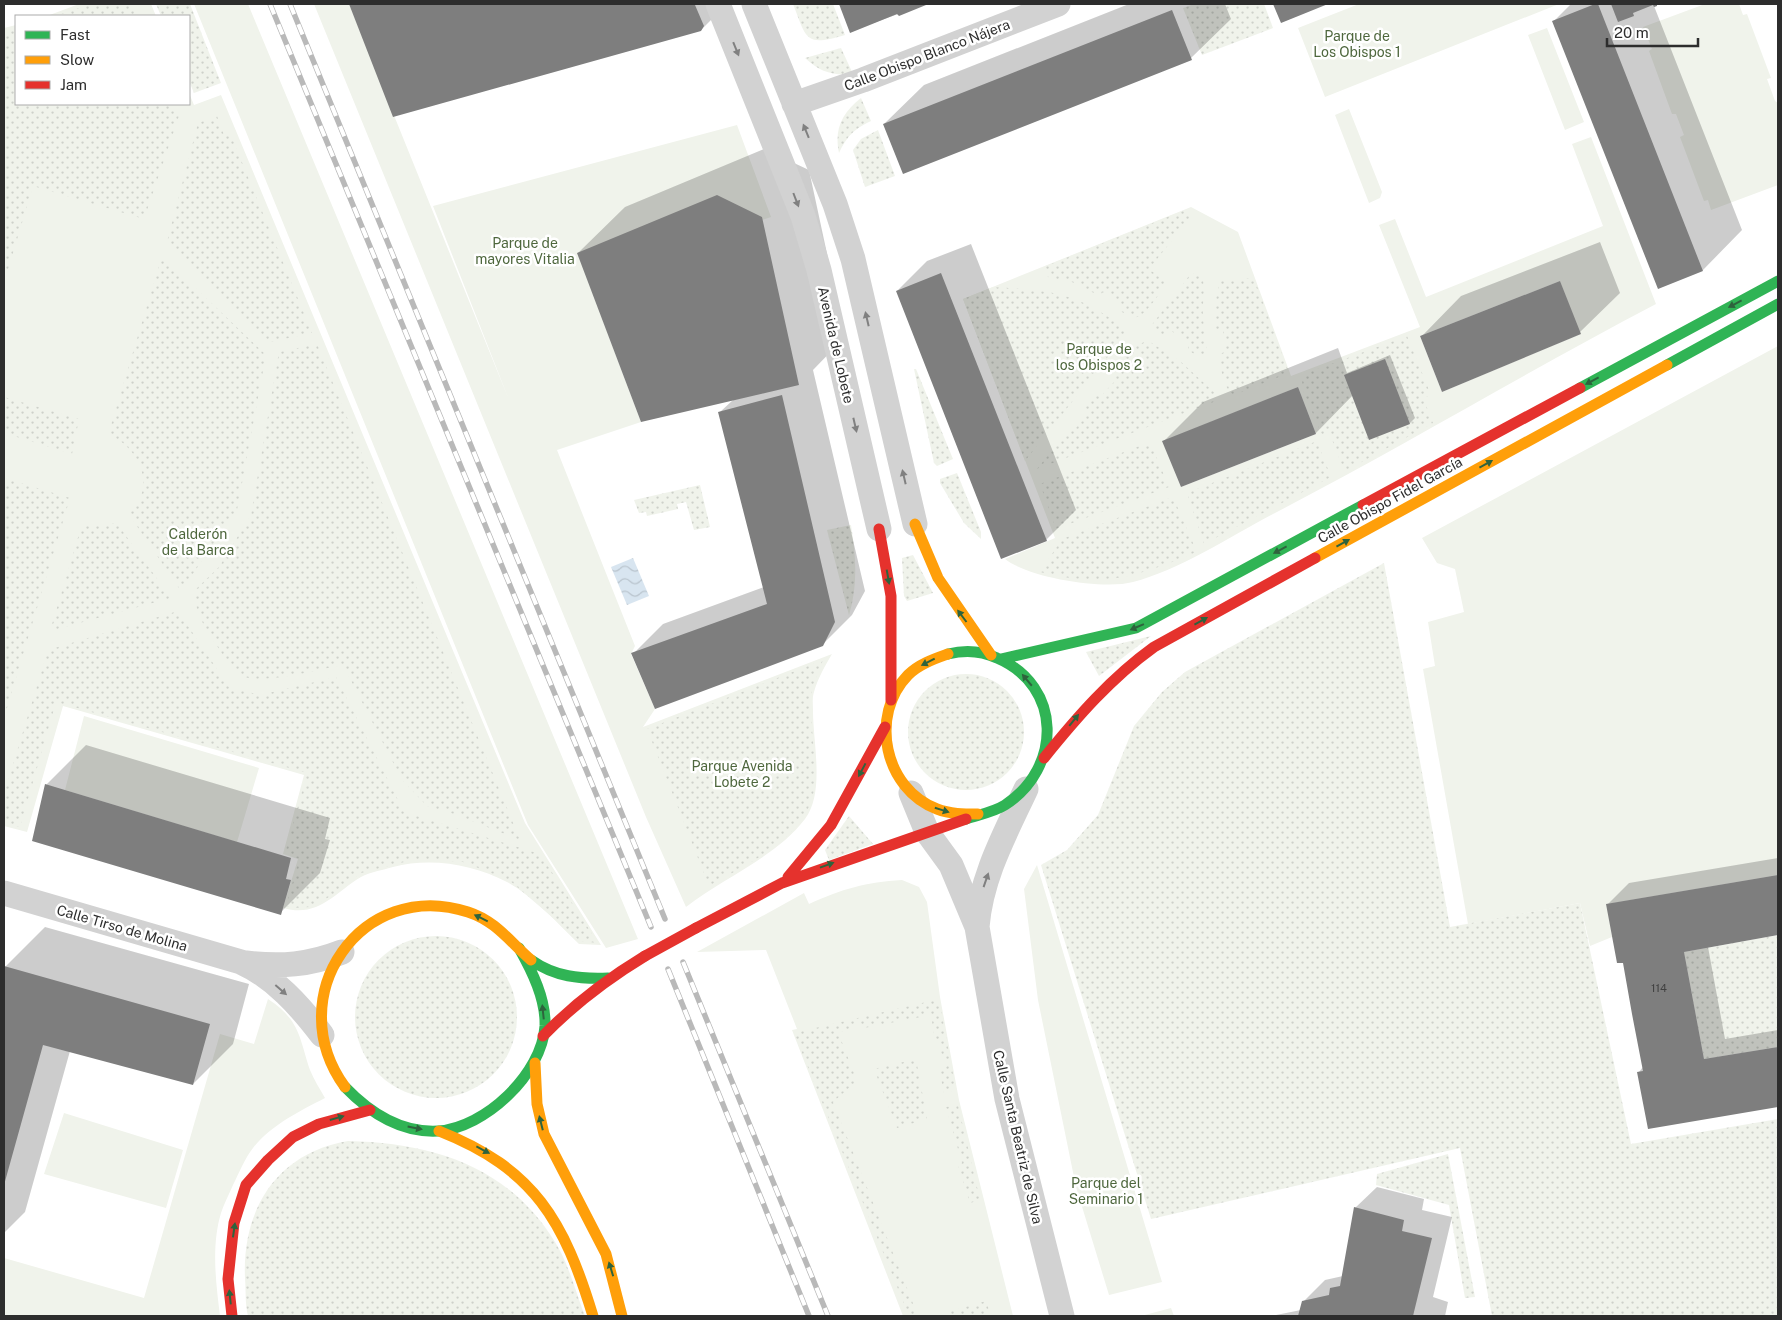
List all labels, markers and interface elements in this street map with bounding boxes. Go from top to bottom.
legend [15,15,190,105]
scale bar [1607,15,1698,47]
street label: Calle Obispo Blanco Nájera [842,16,1012,94]
text: 20 m [1614,24,1649,41]
text: Fast [60,26,90,43]
park label: Parque de Los Obispos 1 [1313,28,1401,60]
one-way arrow [732,42,740,57]
text: Slow [60,51,95,68]
text: Jam [60,76,87,93]
one-way arrow [801,124,809,139]
one-way arrow [792,193,800,208]
park label: Parque de mayores Vitalia [475,235,575,267]
street label: Avenida de Lobete [815,285,857,405]
one-way arrow [1728,300,1743,308]
one-way arrow [863,311,871,326]
park label: Parque de los Obispos 2 [1056,341,1142,373]
one-way arrow [1586,377,1599,386]
one-way arrow [851,417,859,432]
street label: Calle Obispo Fidel García [1315,454,1465,546]
one-way arrow [1479,460,1493,468]
one-way arrow [900,469,908,484]
park label: Calderón de la Barca [162,526,234,558]
one-way arrow [1337,538,1350,547]
one-way arrow [1273,546,1287,555]
one-way arrow [884,569,892,585]
one-way arrow [957,609,967,623]
one-way arrow [1194,617,1208,625]
one-way arrow [1130,623,1144,631]
one-way arrow [920,657,935,666]
one-way arrow [1022,674,1033,687]
one-way arrow [1069,714,1080,727]
park label: Parque Avenida Lobete 2 [691,758,793,790]
one-way arrow [858,763,866,777]
one-way arrow [935,807,950,815]
one-way arrow [820,861,835,869]
one-way arrow [983,872,990,887]
street label: Calle Tirso de Molina [55,902,189,954]
one-way arrow [474,914,488,922]
house number: 114 [1651,982,1667,994]
one-way arrow [274,984,287,995]
one-way arrow [539,1004,547,1020]
street label: Calle Santa Beatriz de Silva [990,1048,1046,1226]
one-way arrow [330,1114,345,1122]
one-way arrow [537,1115,545,1130]
one-way arrow [407,1124,423,1132]
one-way arrow [476,1146,490,1154]
park label: Parque del Seminario 1 [1069,1175,1143,1207]
one-way arrow [230,1222,238,1238]
one-way arrow [606,1261,614,1276]
one-way arrow [226,1289,234,1305]

